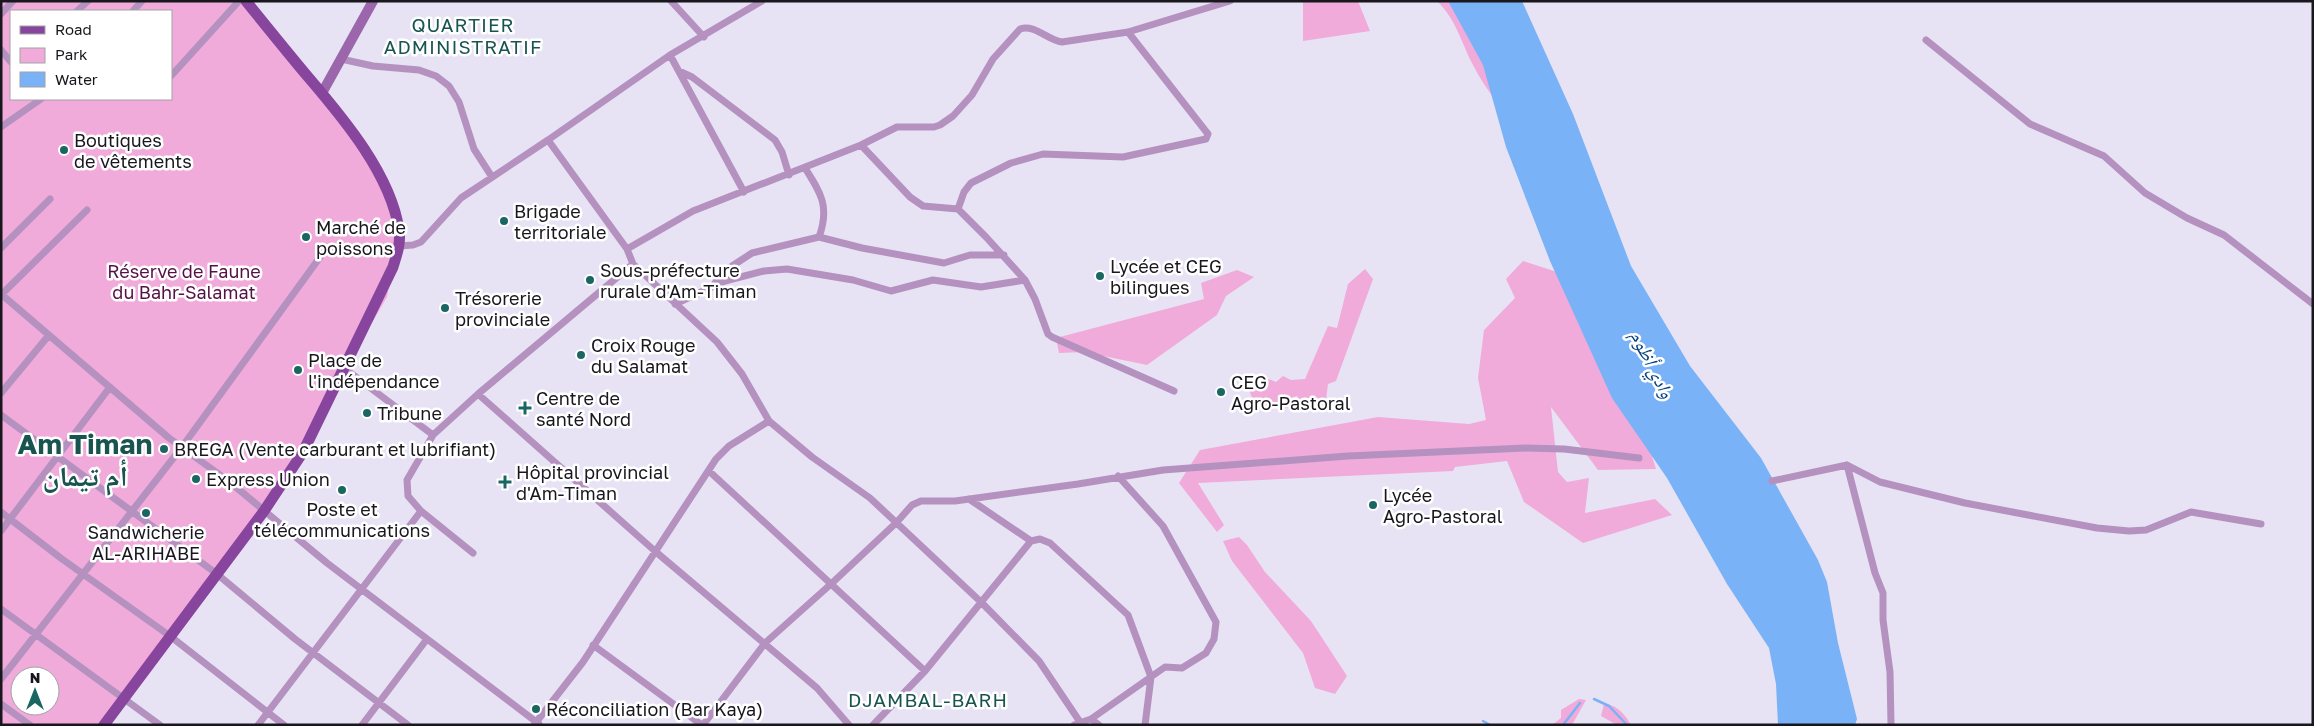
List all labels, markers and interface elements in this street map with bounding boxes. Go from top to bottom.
legend [10,10,172,100]
district label: QUARTIER ADMINISTRATIF [384,13,542,58]
text: Road [55,20,92,38]
text: Park [55,45,88,63]
text: Water [55,70,98,88]
place label: Boutiques de vêtements [74,129,192,172]
marker: Boutiques de vêtements [58,144,70,156]
place label: Brigade territoriale [514,200,607,243]
marker: Brigade territoriale [498,215,510,227]
place label: Marché de poissons [316,216,406,259]
marker: Marché de poissons [300,231,312,243]
place label: Lycée et CEG bilingues [1110,255,1222,298]
place label: Sous-préfecture rurale d'Am-Timan [600,259,756,302]
park label: Réserve de Faune du Bahr-Salamat [107,260,261,303]
marker: Lycée et CEG bilingues [1094,270,1106,282]
marker: Sous-préfecture rurale d'Am-Timan [584,274,596,286]
place label: Trésorerie provinciale [455,287,550,330]
marker: Trésorerie provinciale [439,302,451,314]
water label: وادي أظوم [1622,326,1680,404]
place label: Croix Rouge du Salamat [591,334,695,377]
place label: Place de l'indépendance [308,349,440,392]
marker: Croix Rouge du Salamat [575,349,587,361]
marker: Place de l'indépendance [292,364,304,376]
place label: CEG Agro-Pastoral [1231,371,1351,414]
marker: CEG Agro-Pastoral [1215,386,1227,398]
place label: Centre de santé Nord [536,387,631,430]
marker: Centre de santé Nord [518,401,532,415]
place label: Tribune [377,402,442,424]
marker: Tribune [361,407,373,419]
district label: Am Timan أم تيمان [18,427,152,496]
place label: BREGA (Vente carburant et lubrifiant) [174,438,496,460]
marker: BREGA (Vente carburant et lubrifiant) [158,443,170,455]
place label: Hôpital provincial d'Am-Timan [516,461,669,504]
place label: Express Union [206,468,330,490]
marker: Express Union [190,473,202,485]
marker: Hôpital provincial d'Am-Timan [498,475,512,489]
marker: Poste et télécommunications [336,484,348,496]
place label: Lycée Agro-Pastoral [1383,484,1503,527]
place label: Poste et télécommunications [254,498,430,541]
marker: Lycée Agro-Pastoral [1367,499,1379,511]
marker: Sandwicherie AL-ARIHABE [140,507,152,519]
place label: Sandwicherie AL-ARIHABE [88,521,204,564]
north arrow [10,666,60,716]
text: N [30,669,40,686]
district label: DJAMBAL-BARH [848,688,1008,711]
place label: Réconciliation (Bar Kaya) [546,698,763,720]
marker: Réconciliation (Bar Kaya) [530,703,542,715]

